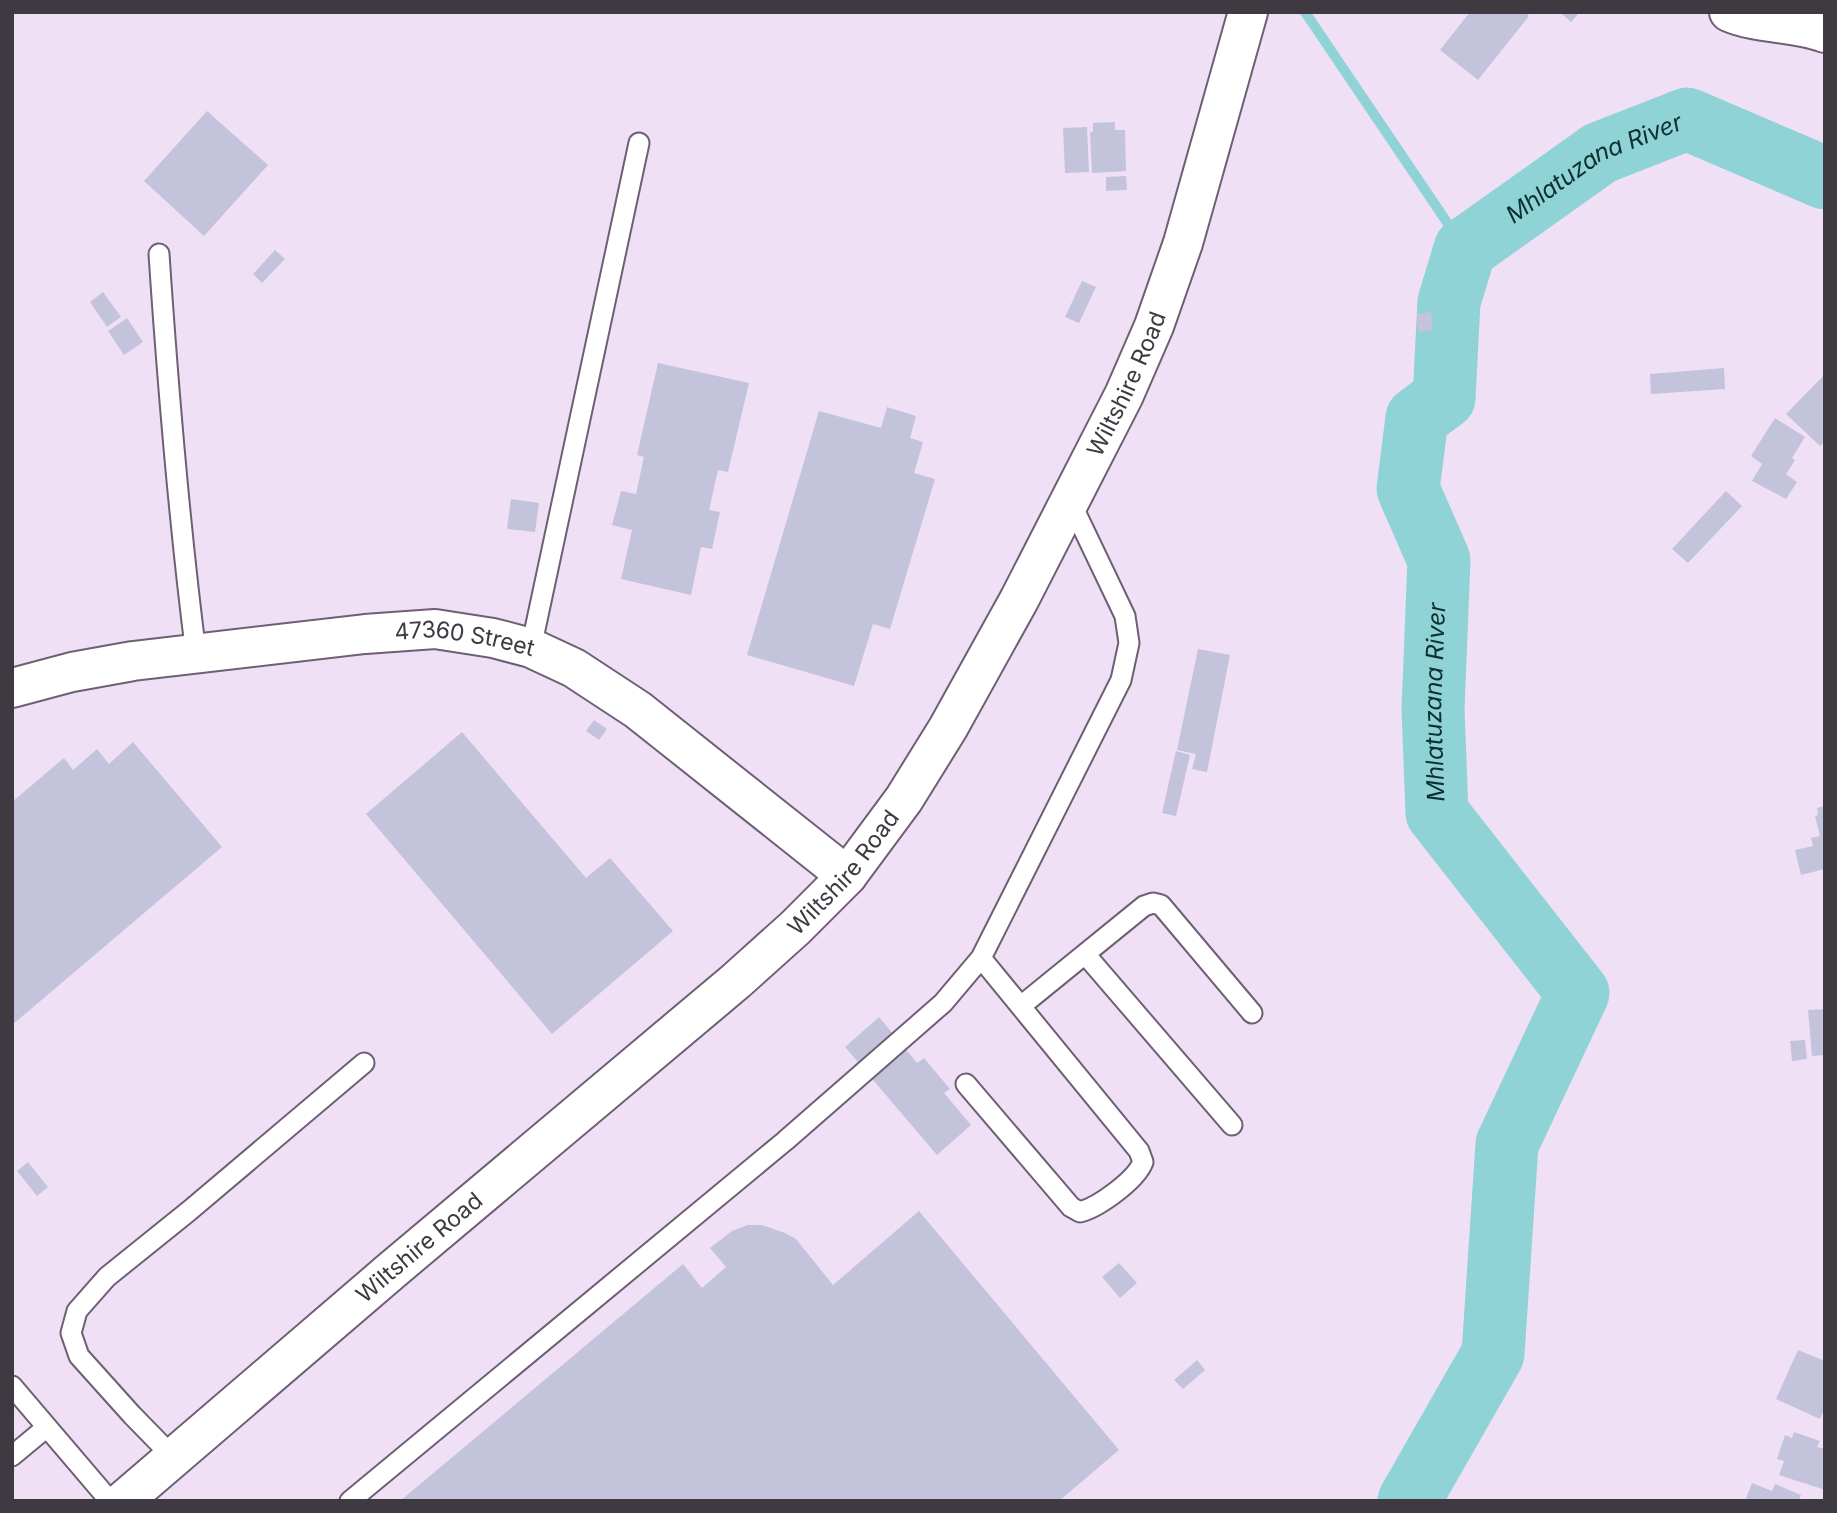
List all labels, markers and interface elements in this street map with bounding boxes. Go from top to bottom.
water label: Mhlatuzana River [1500,107,1687,229]
street label: Wiltshire Road [1081,308,1172,461]
water label: Mhlatuzana River [1418,601,1451,802]
street label: 47360 Street [393,615,538,662]
street label: Wiltshire Road [782,805,905,941]
street label: Wiltshire Road [350,1186,488,1309]

